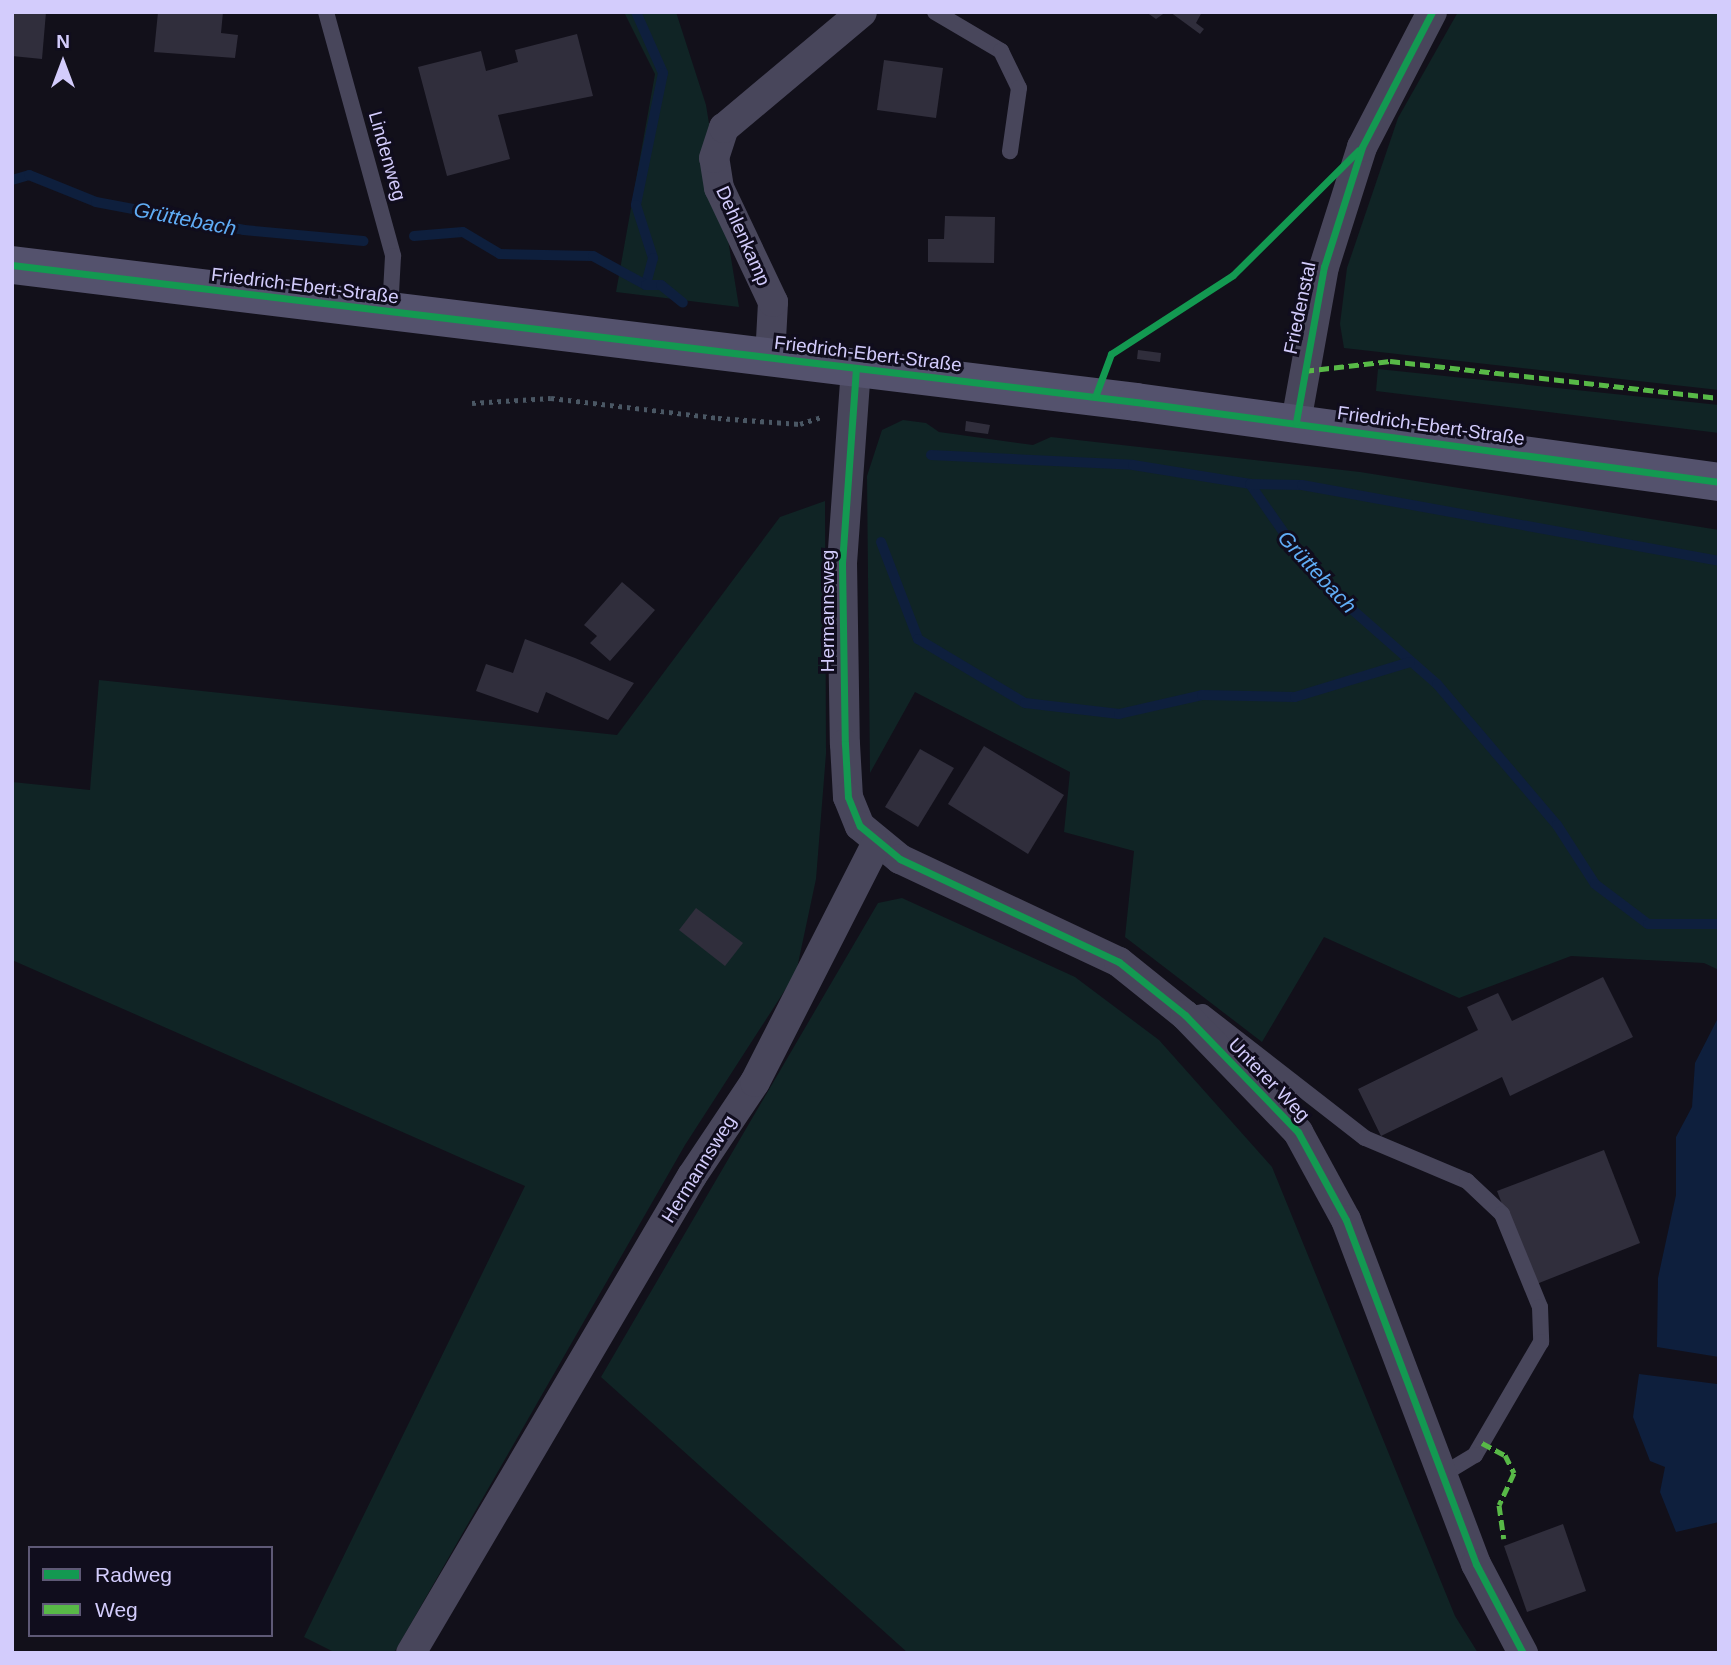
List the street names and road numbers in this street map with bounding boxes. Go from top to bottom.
street label: Lindenweg [363,109,411,203]
street label: Dehlenkamp [711,183,775,289]
street label: Friedenstal [1279,260,1321,356]
street label: Friedrich-Ebert-Straße [210,263,400,309]
street label: Friedrich-Ebert-Straße [773,331,963,377]
street label: Friedrich-Ebert-Straße [1336,402,1526,450]
street label: Hermannsweg [817,550,839,672]
street label: Unterer Weg [1224,1033,1314,1127]
street label: Hermannsweg [657,1111,741,1227]

